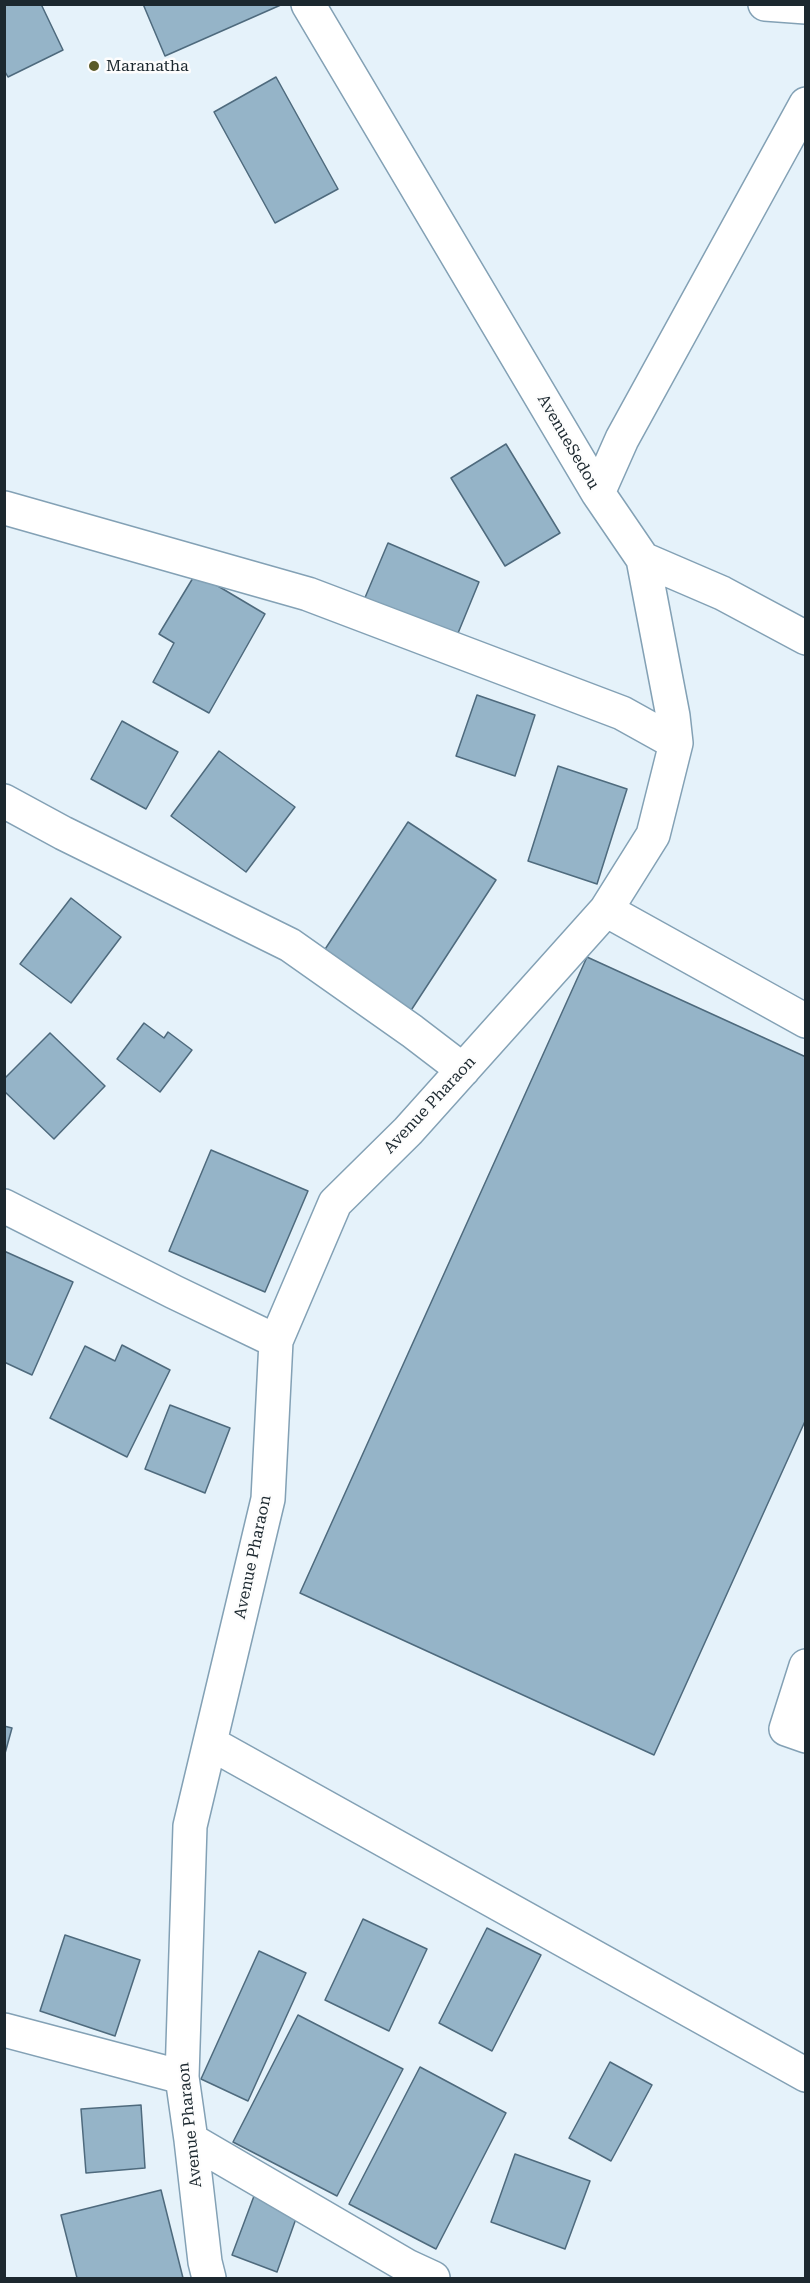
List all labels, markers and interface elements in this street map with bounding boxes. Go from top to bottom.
place label: Maranatha [106,56,189,76]
marker: Maranatha [87,59,101,73]
street label: AvenueSedou [533,391,603,493]
street label: Avenue Pharaon [380,1053,480,1157]
street label: Avenue Pharaon [231,1494,275,1620]
street label: Avenue Pharaon [174,2062,206,2188]

